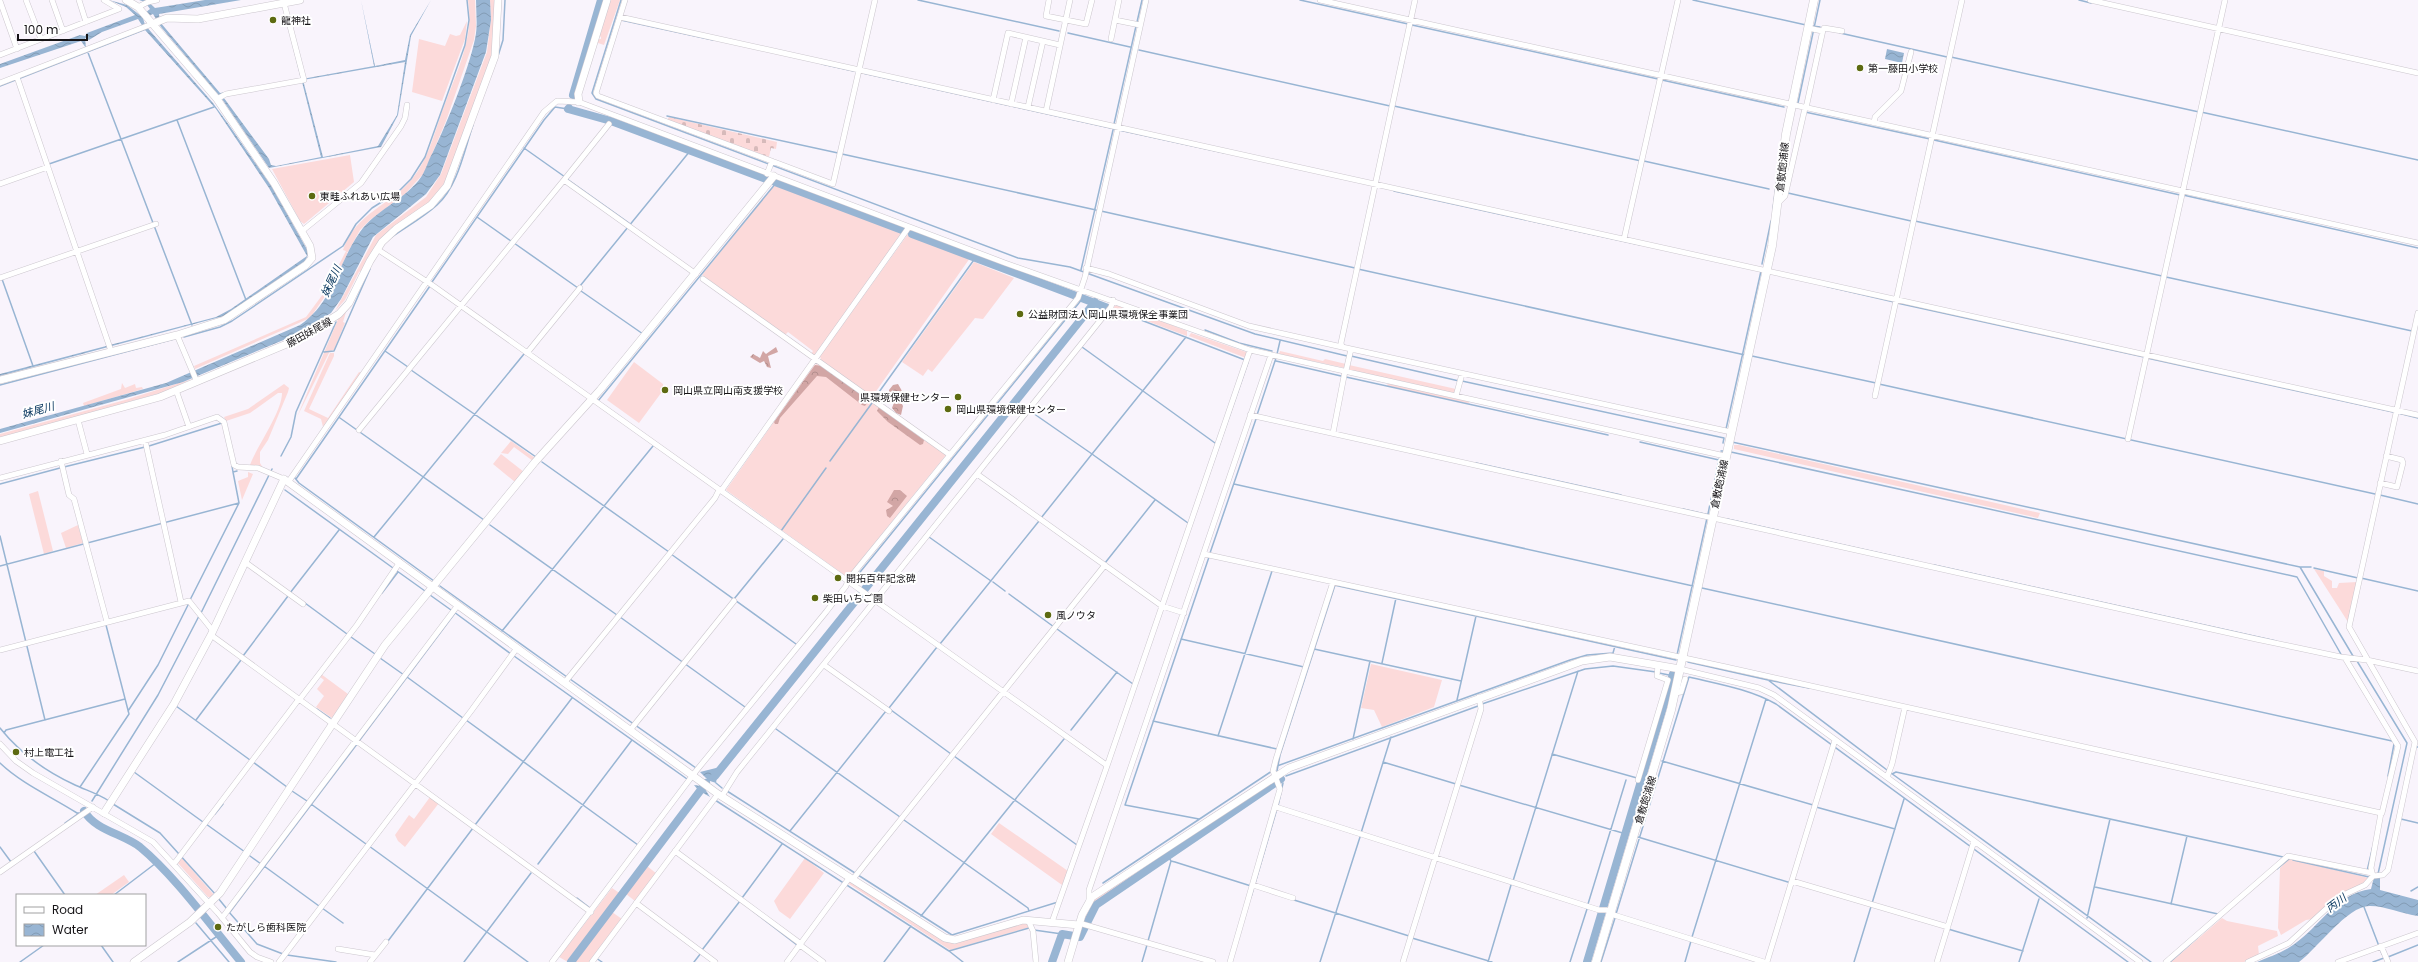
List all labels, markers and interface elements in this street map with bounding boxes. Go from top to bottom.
place label: 龍神社 [281,13,311,28]
marker: 龍神社 [268,15,278,25]
scale bar [18,16,87,42]
text: 100 m [24,21,58,38]
place label: 第一藤田小学校 [1868,61,1938,76]
marker: 第一藤田小学校 [1855,63,1865,73]
street label: 倉敷飽浦線 [1772,141,1793,193]
place label: 東畦ふれあい広場 [320,189,400,204]
marker: 東畦ふれあい広場 [307,191,317,201]
water label: 妹尾川 [317,262,346,299]
place label: 公益財団法人岡山県環境保全事業団 [1028,307,1188,322]
marker: 公益財団法人岡山県環境保全事業団 [1015,309,1025,319]
street label: 藤田妹尾線 [284,314,335,351]
place label: 岡山県立岡山南支援学校 [673,383,783,398]
marker: 岡山県立岡山南支援学校 [660,385,670,395]
place label: 県環境保健センター [860,390,950,405]
marker: 県環境保健センター [953,392,963,402]
water label: 妹尾川 [20,398,57,422]
place label: 岡山県環境保健センター [956,402,1066,417]
marker: 岡山県環境保健センター [943,404,953,414]
street label: 倉敷飽浦線 [1707,458,1732,510]
place label: 開拓百年記念碑 [846,571,916,586]
marker: 開拓百年記念碑 [833,573,843,583]
place label: 柴田いちご園 [823,591,883,606]
marker: 柴田いちご園 [810,593,820,603]
place label: 風ノウタ [1056,608,1096,623]
marker: 風ノウタ [1043,610,1053,620]
place label: 村上電工社 [24,745,74,760]
marker: 村上電工社 [11,747,21,757]
street label: 倉敷飽浦線 [1631,774,1660,826]
water label: 丙川 [2322,889,2350,916]
legend [16,894,146,946]
text: Road [52,901,83,918]
place label: たがしら歯科医院 [226,920,306,935]
text: Water [52,921,89,938]
marker: たがしら歯科医院 [213,922,223,932]

